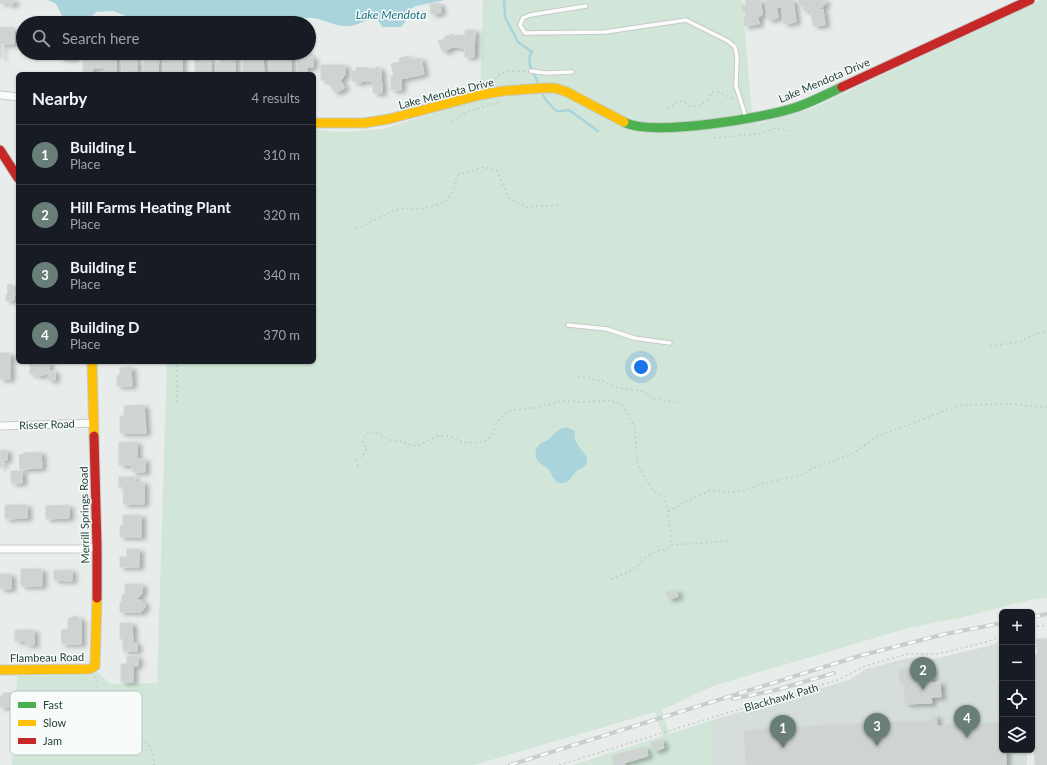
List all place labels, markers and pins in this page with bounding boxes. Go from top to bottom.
pin: 2 [910,657,936,690]
pin: 4 [954,705,980,738]
pin: 3 [864,713,890,746]
pin: 1 [770,715,796,748]

